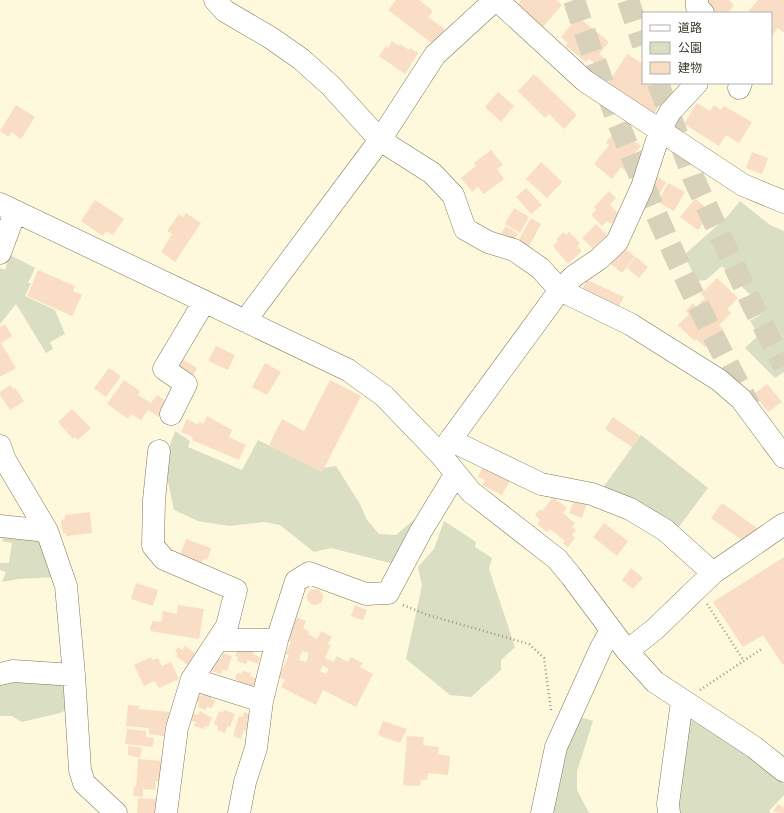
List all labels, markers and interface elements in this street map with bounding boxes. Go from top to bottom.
legend [642,12,772,84]
text: 道路 [678,20,702,36]
text: 公園 [678,40,702,56]
text: 建物 [678,60,702,76]

